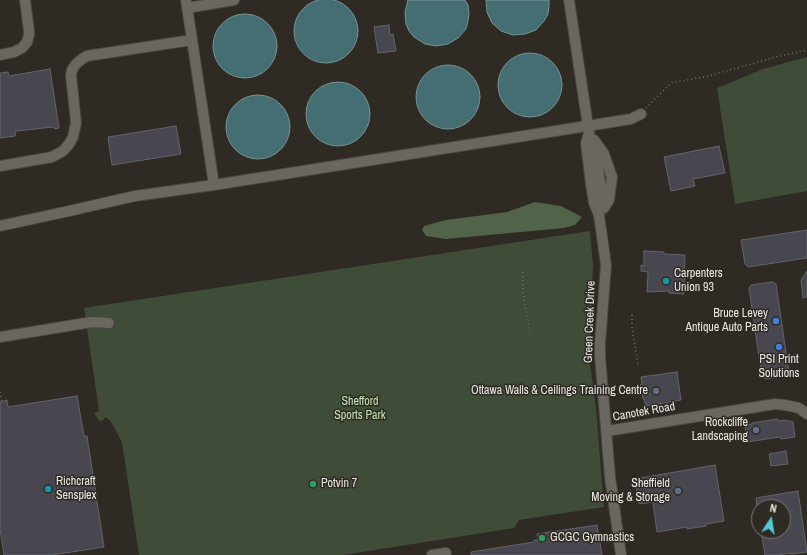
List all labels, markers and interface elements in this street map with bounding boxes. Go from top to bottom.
place label: Carpenters Union 93 [674,267,723,295]
marker: Carpenters Union 93 [661,276,671,286]
street label: Green Creek Drive [581,280,599,364]
place label: Bruce Levey Antique Auto Parts [685,307,768,335]
marker: Bruce Levey Antique Auto Parts [771,316,781,326]
marker: PSI Print Solutions [774,342,784,352]
place label: PSI Print Solutions [758,353,800,381]
place label: Ottawa Walls & Ceilings Training Centre [471,384,648,398]
marker: Ottawa Walls & Ceilings Training Centre [651,386,661,396]
park label: Shefford Sports Park [334,395,386,423]
street label: Canotek Road [612,399,676,425]
place label: Rockcliffe Landscaping [692,416,748,444]
marker: Rockcliffe Landscaping [751,425,761,435]
place label: Richcraft Sensplex [56,475,96,503]
place label: Potvin 7 [321,477,357,491]
place label: Sheffield Moving & Storage [591,477,670,505]
marker: Potvin 7 [308,479,318,489]
marker: Richcraft Sensplex [43,484,53,494]
marker: Sheffield Moving & Storage [673,486,683,496]
north arrow [751,499,791,539]
text: N [769,501,778,516]
place label: GCGC Gymnastics [550,531,634,545]
marker: GCGC Gymnastics [537,533,547,543]

